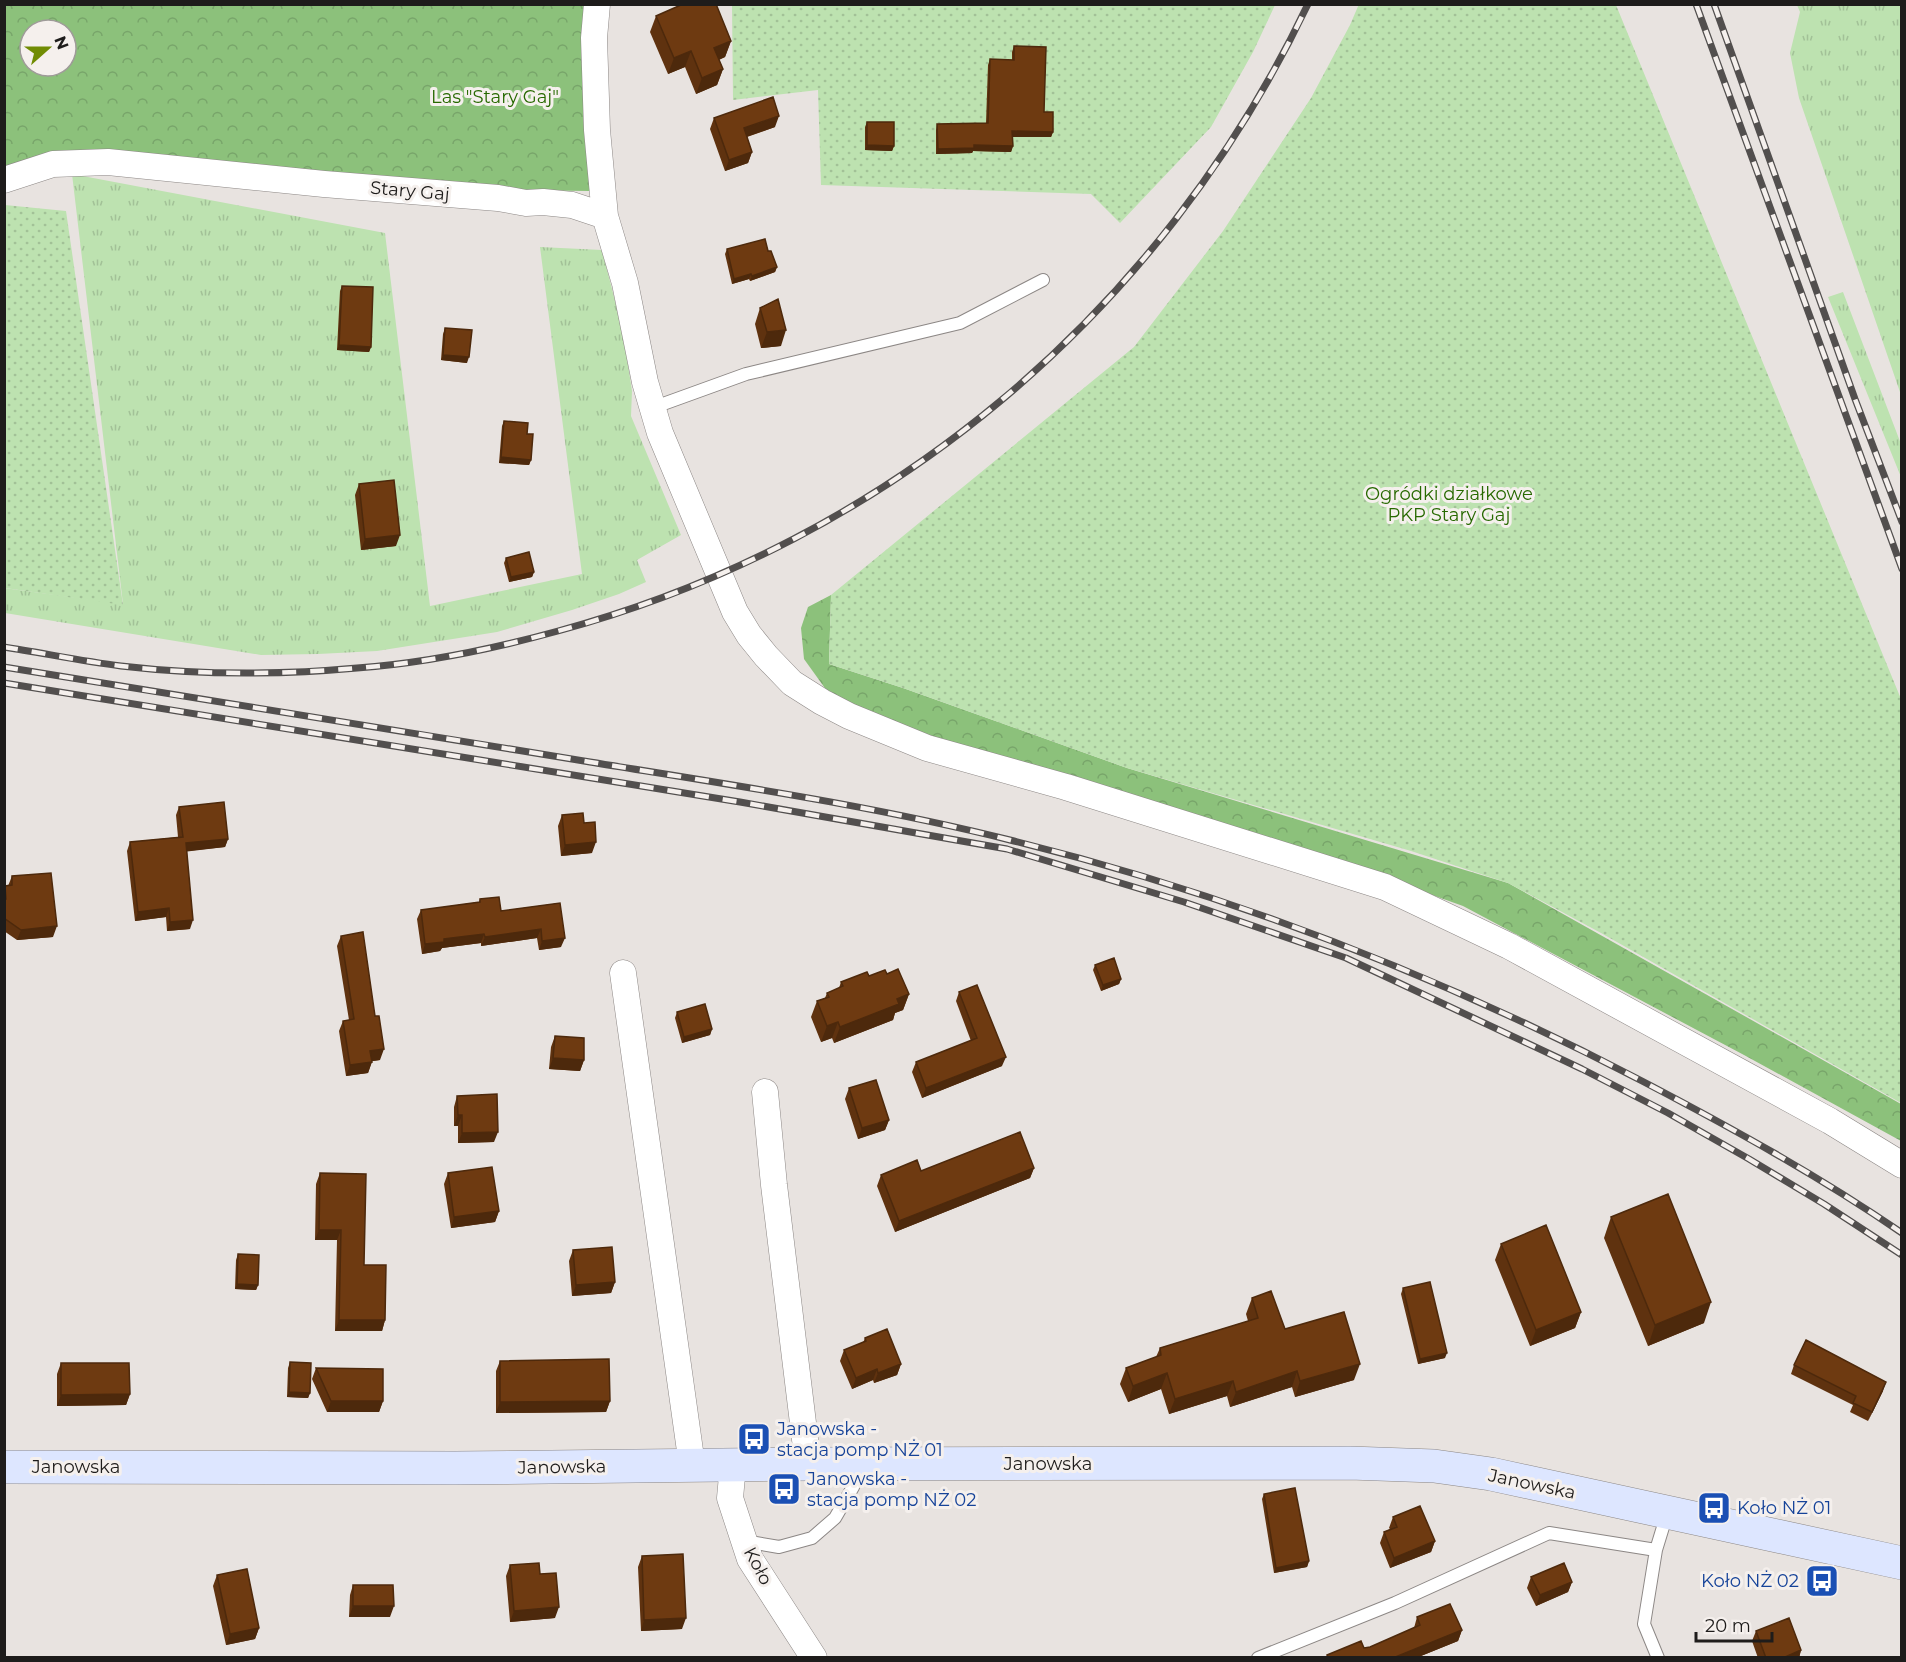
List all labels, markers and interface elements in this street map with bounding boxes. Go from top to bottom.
north arrow [18,18,78,78]
text: N [50,33,73,52]
park label: Las "Stary Gaj" [431,86,559,108]
street label: Stary Gaj [369,177,451,205]
park label: Ogródki działkowe PKP Stary Gaj [1365,483,1533,526]
place label: Janowska - stacja pomp NŻ 01 [776,1418,943,1461]
bus stop icon: Janowska - stacja pomp NŻ 01 [736,1421,772,1457]
street label: Janowska [1003,1453,1092,1475]
street label: Janowska [517,1455,606,1479]
street label: Janowska [31,1456,120,1478]
street label: Janowska [1485,1464,1578,1504]
place label: Janowska - stacja pomp NŻ 02 [806,1468,976,1511]
bus stop icon: Janowska - stacja pomp NŻ 02 [766,1471,802,1507]
bus stop icon: Koło NŻ 01 [1696,1490,1732,1526]
place label: Koło NŻ 01 [1737,1497,1831,1519]
street label: Koło [739,1543,777,1589]
bus stop icon: Koło NŻ 02 [1804,1563,1840,1599]
place label: Koło NŻ 02 [1701,1570,1799,1592]
scale bar [1696,1605,1772,1643]
text: 20 m [1705,1615,1751,1637]

